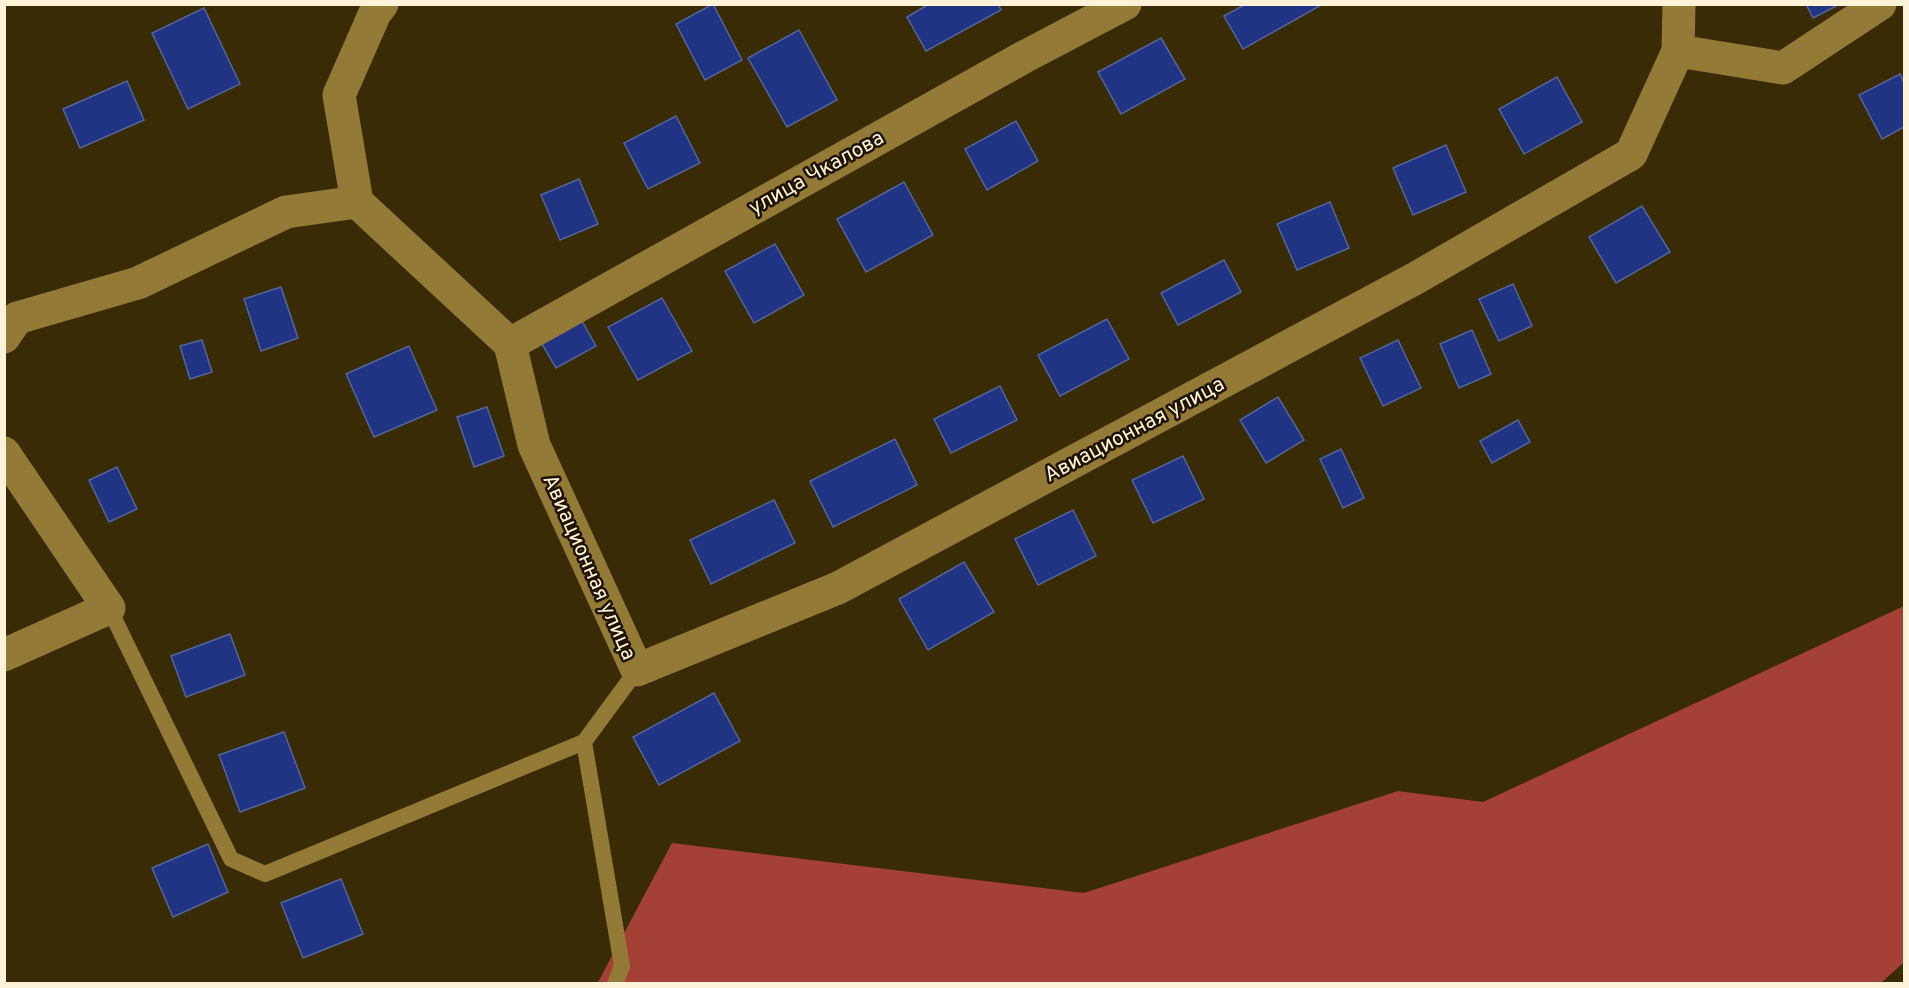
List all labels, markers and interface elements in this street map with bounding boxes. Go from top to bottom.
street label: улица Чкалова [744,125,889,222]
street label: Авиационная улица [1040,371,1230,489]
street label: Авиационная улица [536,471,642,665]

